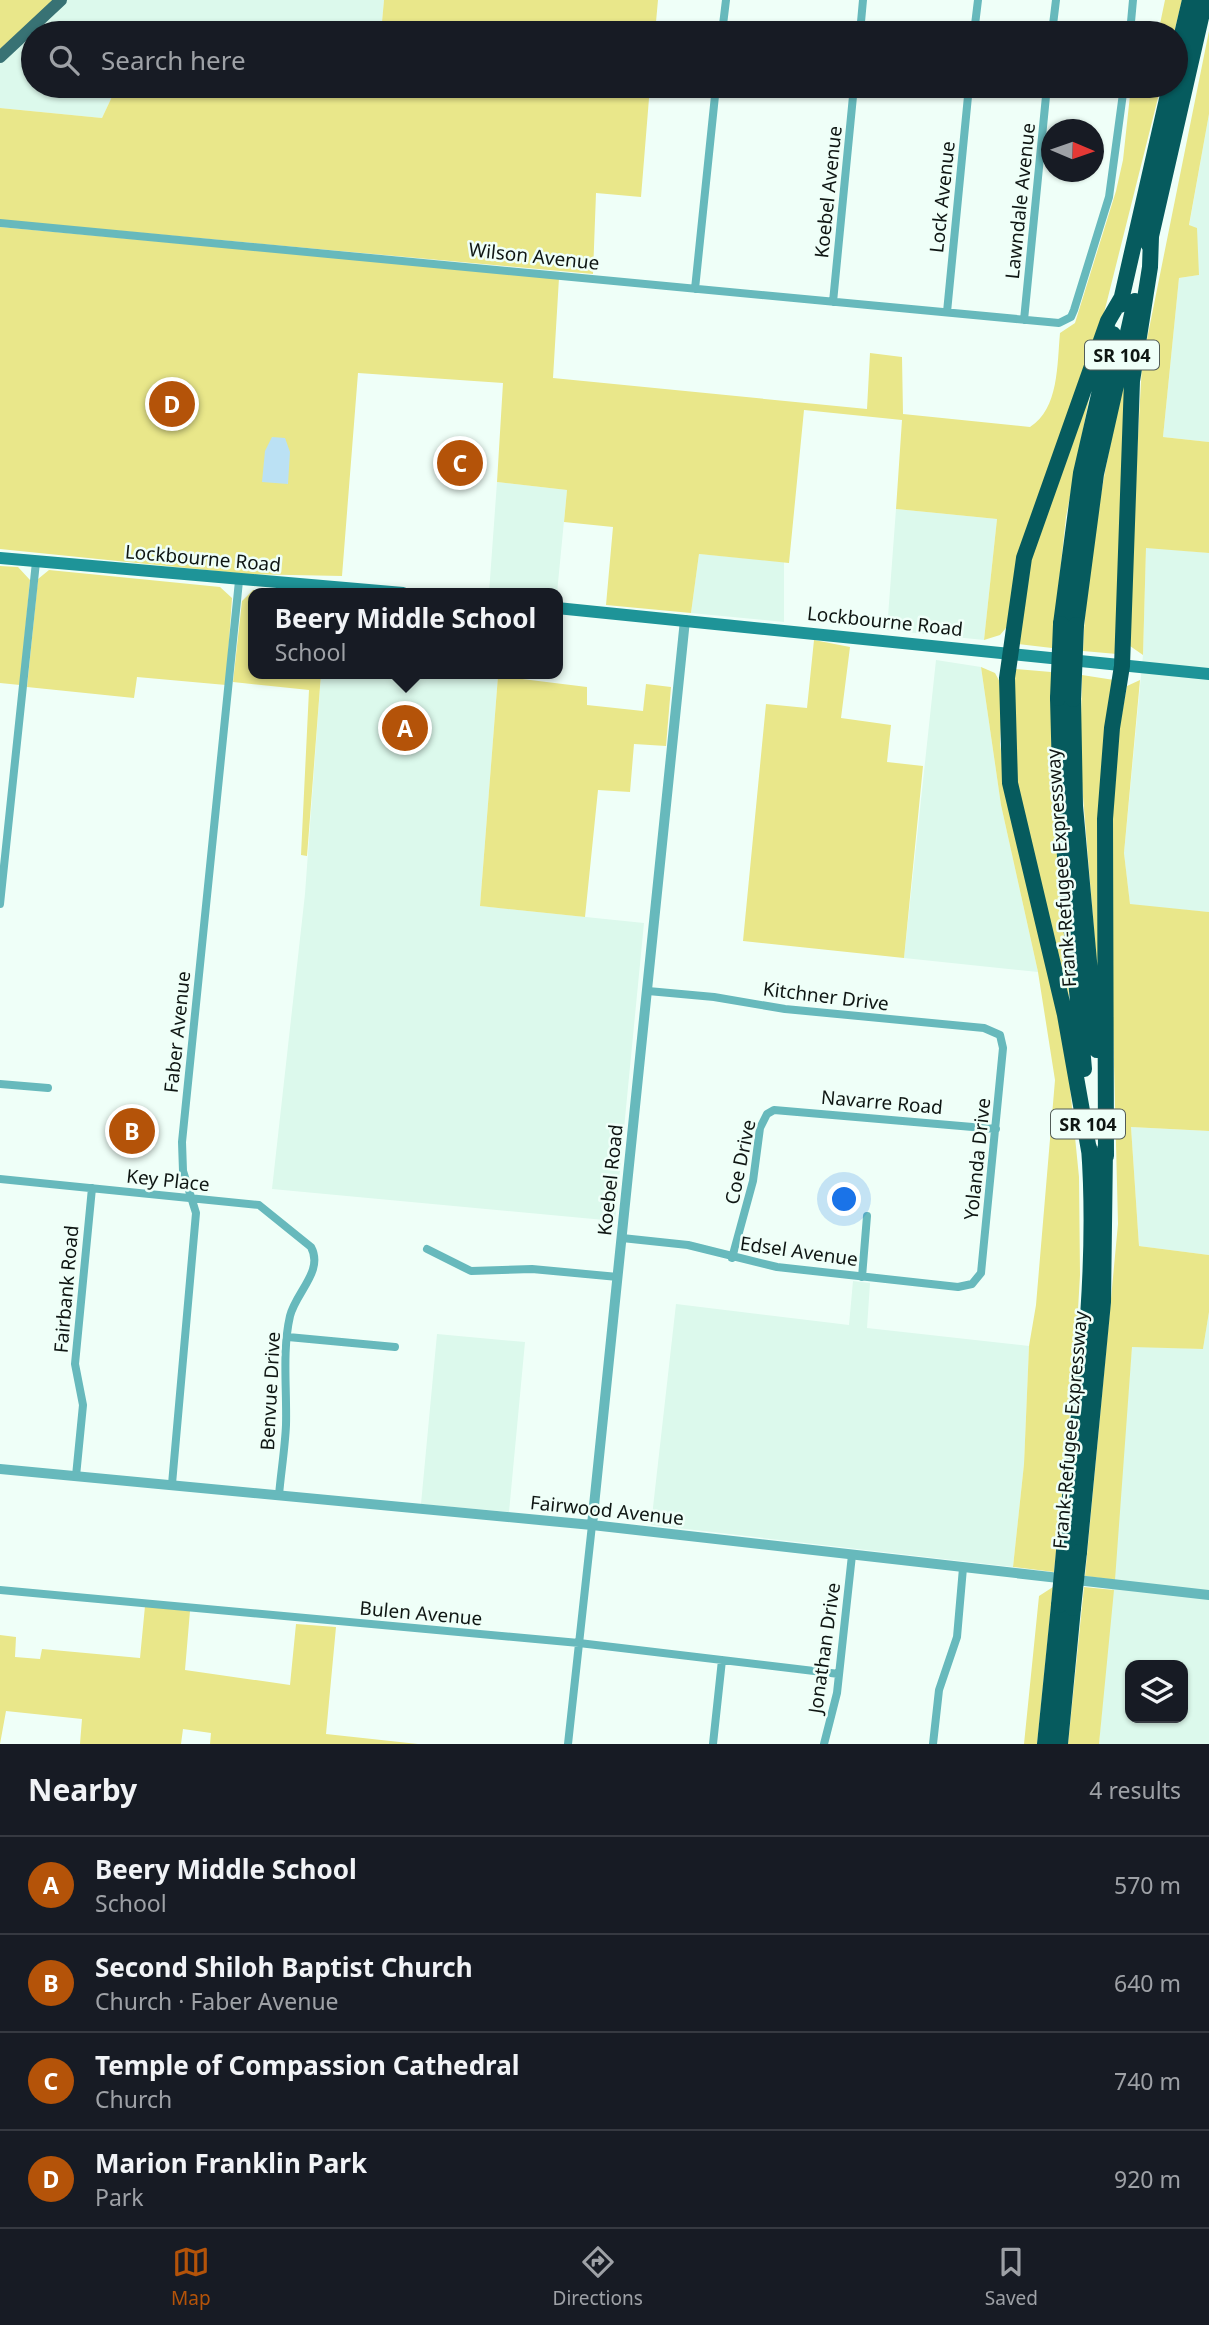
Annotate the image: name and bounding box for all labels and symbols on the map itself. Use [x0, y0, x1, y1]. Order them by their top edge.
north arrow [1041, 119, 1104, 182]
street label: Lawndale Avenue [999, 122, 1041, 280]
street label: Koebel Avenue [808, 125, 848, 259]
street label: Lock Avenue [923, 140, 961, 254]
street label: Wilson Avenue [467, 236, 601, 276]
road number: SR 104 [1085, 340, 1159, 370]
pin: D [149, 378, 195, 430]
pin: C [437, 437, 483, 489]
street label: Lockbourne Road [124, 538, 282, 578]
street label: Lockbourne Road [806, 600, 964, 642]
pin: A [382, 702, 428, 754]
street label: Frank-Refugee Expressway [1040, 748, 1082, 988]
street label: Faber Avenue [158, 970, 196, 1094]
street label: Kitchner Drive [762, 975, 890, 1017]
street label: Navarre Road [820, 1084, 944, 1120]
street label: Yolanda Drive [958, 1097, 996, 1221]
pin: B [109, 1105, 155, 1157]
road number: SR 104 [1051, 1110, 1125, 1139]
street label: Coe Drive [718, 1117, 762, 1207]
street label: Koebel Road [591, 1123, 629, 1237]
street label: Key Place [125, 1163, 211, 1197]
your location [827, 1182, 861, 1216]
street label: Fairbank Road [47, 1224, 85, 1354]
street label: Edsel Avenue [738, 1230, 860, 1272]
street label: Frank-Refugee Expressway [1047, 1310, 1093, 1550]
street label: Benvue Drive [254, 1331, 286, 1451]
street label: Fairwood Avenue [529, 1489, 685, 1531]
street label: Jonathan Drive [802, 1581, 846, 1717]
street label: Bulen Avenue [359, 1595, 483, 1631]

